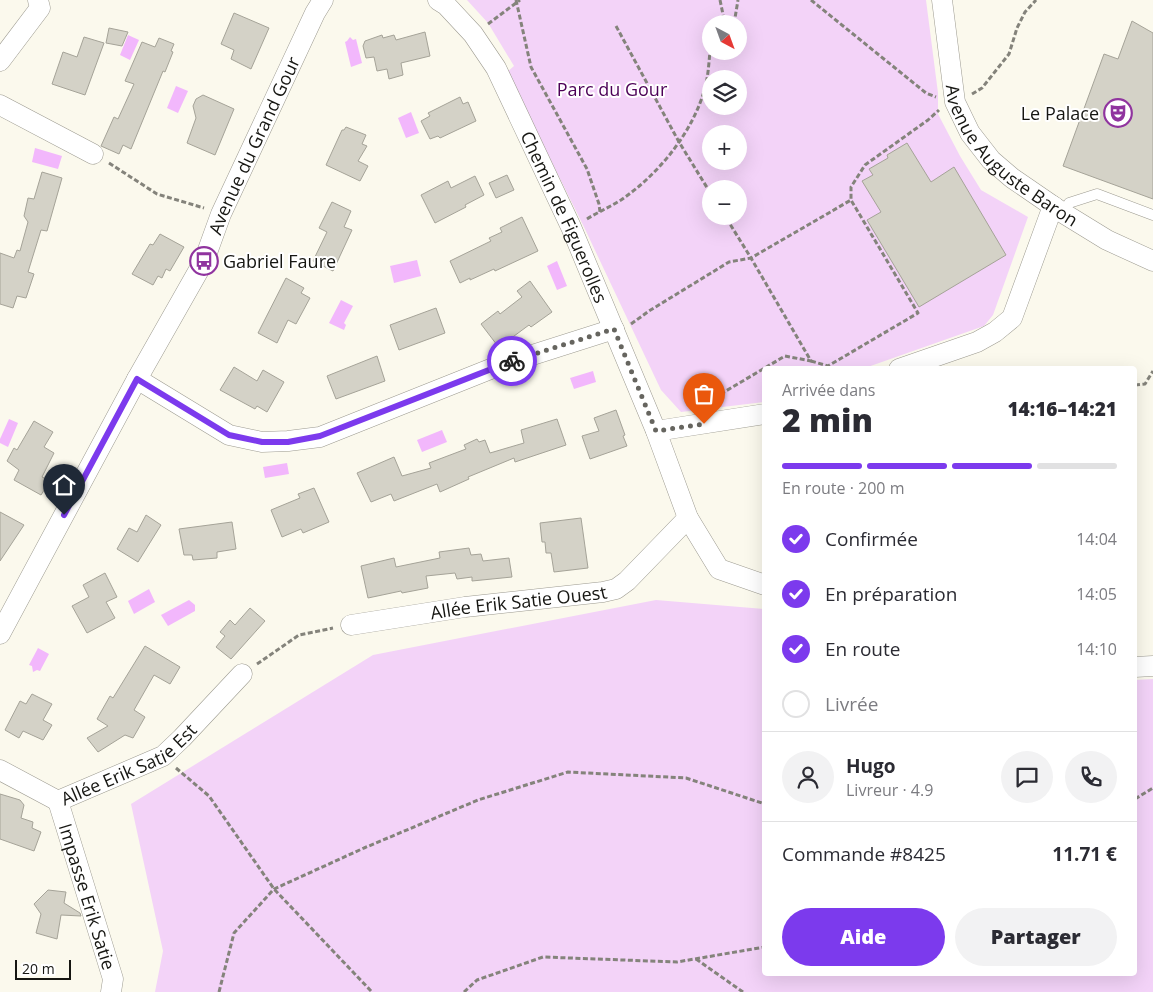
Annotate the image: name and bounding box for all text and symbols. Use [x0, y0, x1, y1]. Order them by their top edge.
north arrow [702, 15, 748, 60]
map controls [702, 15, 747, 225]
street label: Avenue du Grand Gour [203, 52, 305, 238]
button: layers [702, 70, 747, 115]
park label: Parc du Gour [557, 77, 668, 101]
street label: Avenue Auguste Baron [941, 83, 1083, 231]
theatre icon: Le Palace [1103, 98, 1133, 128]
place label: Le Palace [1021, 101, 1099, 125]
button: + [702, 125, 747, 170]
street label: Chemin de Figuerolles [515, 127, 613, 306]
button: − [702, 180, 747, 225]
bus stop icon: Gabriel Faure [189, 246, 219, 276]
place label: Gabriel Faure [223, 249, 336, 273]
courier [487, 336, 537, 386]
icon: bike [498, 347, 526, 375]
pin [683, 373, 725, 424]
text: Arrivée dans [782, 379, 875, 401]
icon: bag [690, 380, 718, 408]
text: 14:16–14:21 [1007, 396, 1117, 422]
text: 2 min [782, 398, 873, 441]
pin [43, 464, 85, 515]
icon: home [50, 471, 78, 499]
text: En route · 200 m [782, 477, 904, 499]
icon: check [782, 525, 810, 553]
text: Confirmée [825, 526, 918, 552]
text: 14:04 [1076, 528, 1117, 550]
street label: Allée Erik Satie Ouest [428, 580, 609, 624]
icon: check [782, 580, 810, 608]
text: En préparation [825, 581, 957, 607]
text: 14:05 [1076, 583, 1117, 605]
icon: check [782, 635, 810, 663]
text: En route [825, 636, 900, 662]
text: 14:10 [1076, 638, 1117, 660]
text: Livrée [825, 691, 878, 717]
street label: Allée Erik Satie Est [57, 718, 202, 810]
button: person [782, 751, 834, 803]
button: chat [1001, 751, 1053, 803]
button: phone [1065, 751, 1117, 803]
text: Hugo [846, 753, 896, 779]
text: Livreur · 4.9 [846, 779, 933, 801]
street label: Impasse Erik Satie [54, 821, 121, 973]
text: Commande #8425 [782, 841, 946, 867]
text: 11.71 € [1052, 841, 1117, 867]
button: Aide [782, 908, 945, 966]
button: Partager [955, 908, 1117, 966]
scale bar [15, 957, 71, 980]
text: 20 m [22, 959, 55, 978]

